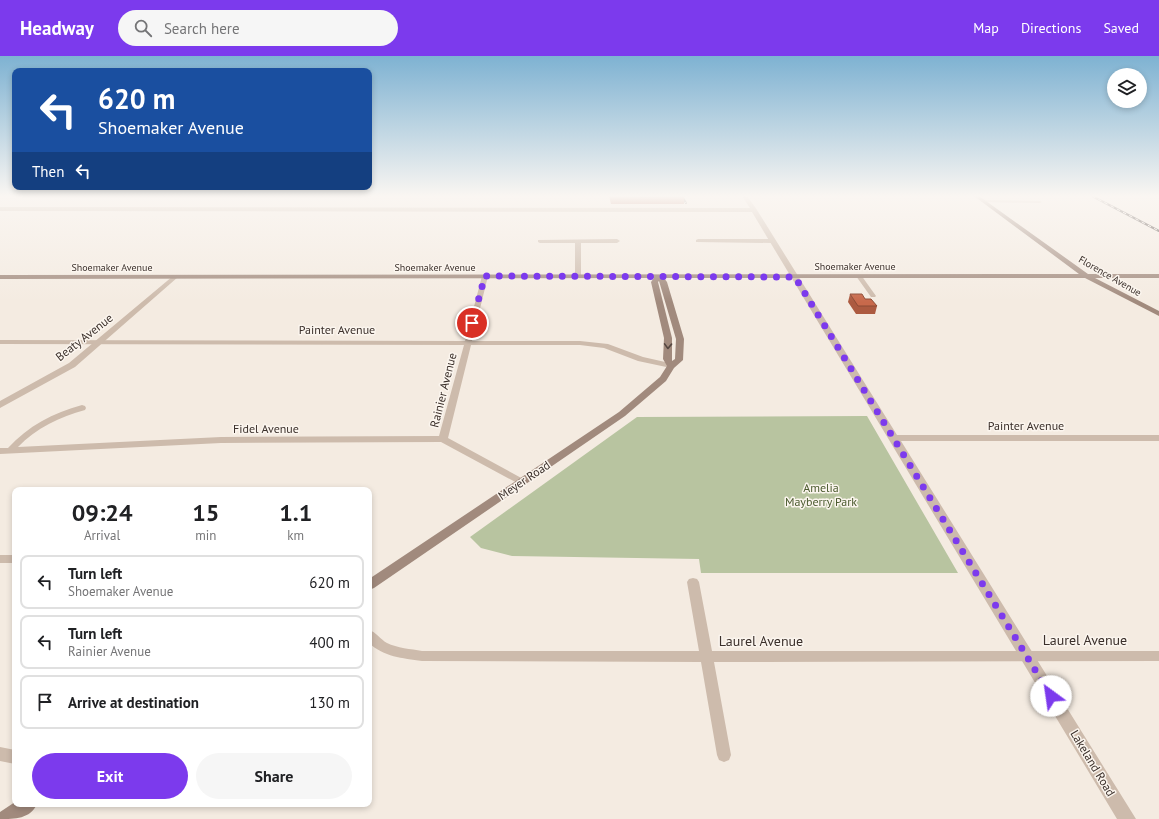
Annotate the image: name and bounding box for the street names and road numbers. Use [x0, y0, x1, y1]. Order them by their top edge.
street label: Florence Avenue [1076, 253, 1144, 299]
street label: Shoemaker Avenue [814, 260, 896, 273]
street label: Shoemaker Avenue [71, 261, 153, 274]
street label: Shoemaker Avenue [394, 261, 476, 274]
street label: Beaty Avenue [52, 310, 116, 364]
street label: Painter Avenue [299, 322, 375, 337]
street label: Rainier Avenue [426, 351, 460, 429]
street label: Painter Avenue [988, 418, 1064, 433]
street label: Fidel Avenue [233, 421, 299, 436]
street label: Meyer Road [495, 457, 553, 503]
street label: Laurel Avenue [1043, 631, 1127, 649]
street label: Laurel Avenue [719, 632, 803, 650]
street label: Lakeland Road [1067, 727, 1119, 799]

